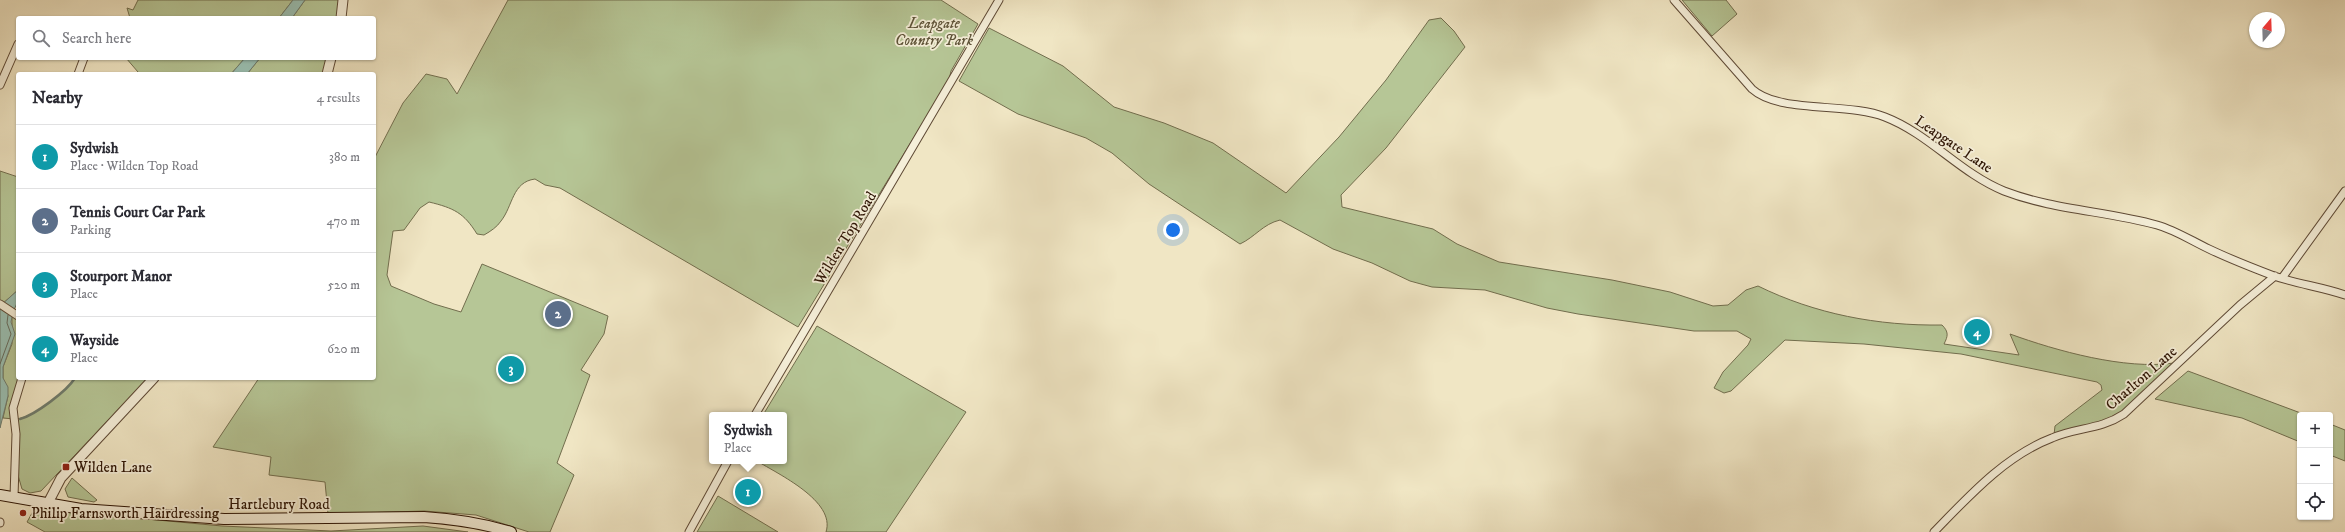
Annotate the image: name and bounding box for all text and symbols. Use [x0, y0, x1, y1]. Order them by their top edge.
north arrow [2249, 12, 2285, 48]
park label: Leapgate Country Park [895, 14, 974, 50]
search box [16, 16, 376, 60]
icon: search [30, 27, 52, 49]
text: Search here [62, 29, 131, 48]
text: Nearby [32, 87, 82, 109]
text: 4 results [317, 90, 360, 106]
street label: Leapgate Lane [1911, 111, 1996, 177]
text: Sydwish [70, 139, 119, 158]
text: 1 [43, 149, 47, 165]
text: 380 m [329, 149, 360, 165]
text: Place · Wilden Top Road [70, 158, 198, 174]
street label: Wilden Top Road [810, 188, 881, 289]
text: Tennis Court Car Park [70, 203, 205, 222]
text: 2 [42, 213, 48, 229]
text: 470 m [327, 213, 360, 229]
your location [1163, 220, 1183, 240]
text: Parking [70, 222, 111, 238]
text: Stourport Manor [70, 267, 172, 286]
text: 3 [43, 277, 47, 293]
text: 520 m [328, 277, 360, 293]
text: Place [70, 286, 98, 302]
pin: 2 [545, 299, 571, 329]
pin: 4 [1964, 317, 1990, 347]
text: Wayside [70, 331, 119, 350]
text: 4 [41, 341, 49, 357]
text: 620 m [327, 341, 360, 357]
street label: Charlton Lane [2102, 342, 2181, 415]
text: Place [70, 350, 98, 366]
pin: 3 [498, 354, 524, 384]
popup [709, 412, 787, 464]
map controls [2297, 412, 2333, 520]
button: + [2297, 412, 2333, 448]
text: Sydwish [724, 421, 772, 440]
text: Place [724, 440, 752, 456]
button: − [2297, 448, 2333, 484]
place label: Wilden Lane [73, 458, 152, 477]
marker: Wilden Lane [61, 462, 71, 472]
pin: 1 [735, 477, 761, 507]
button: locate [2297, 484, 2333, 520]
street label: Hartlebury Road [228, 495, 330, 514]
place label: Philip Farnsworth Hairdressing [31, 504, 220, 523]
marker: Philip Farnsworth Hairdressing [18, 508, 28, 518]

